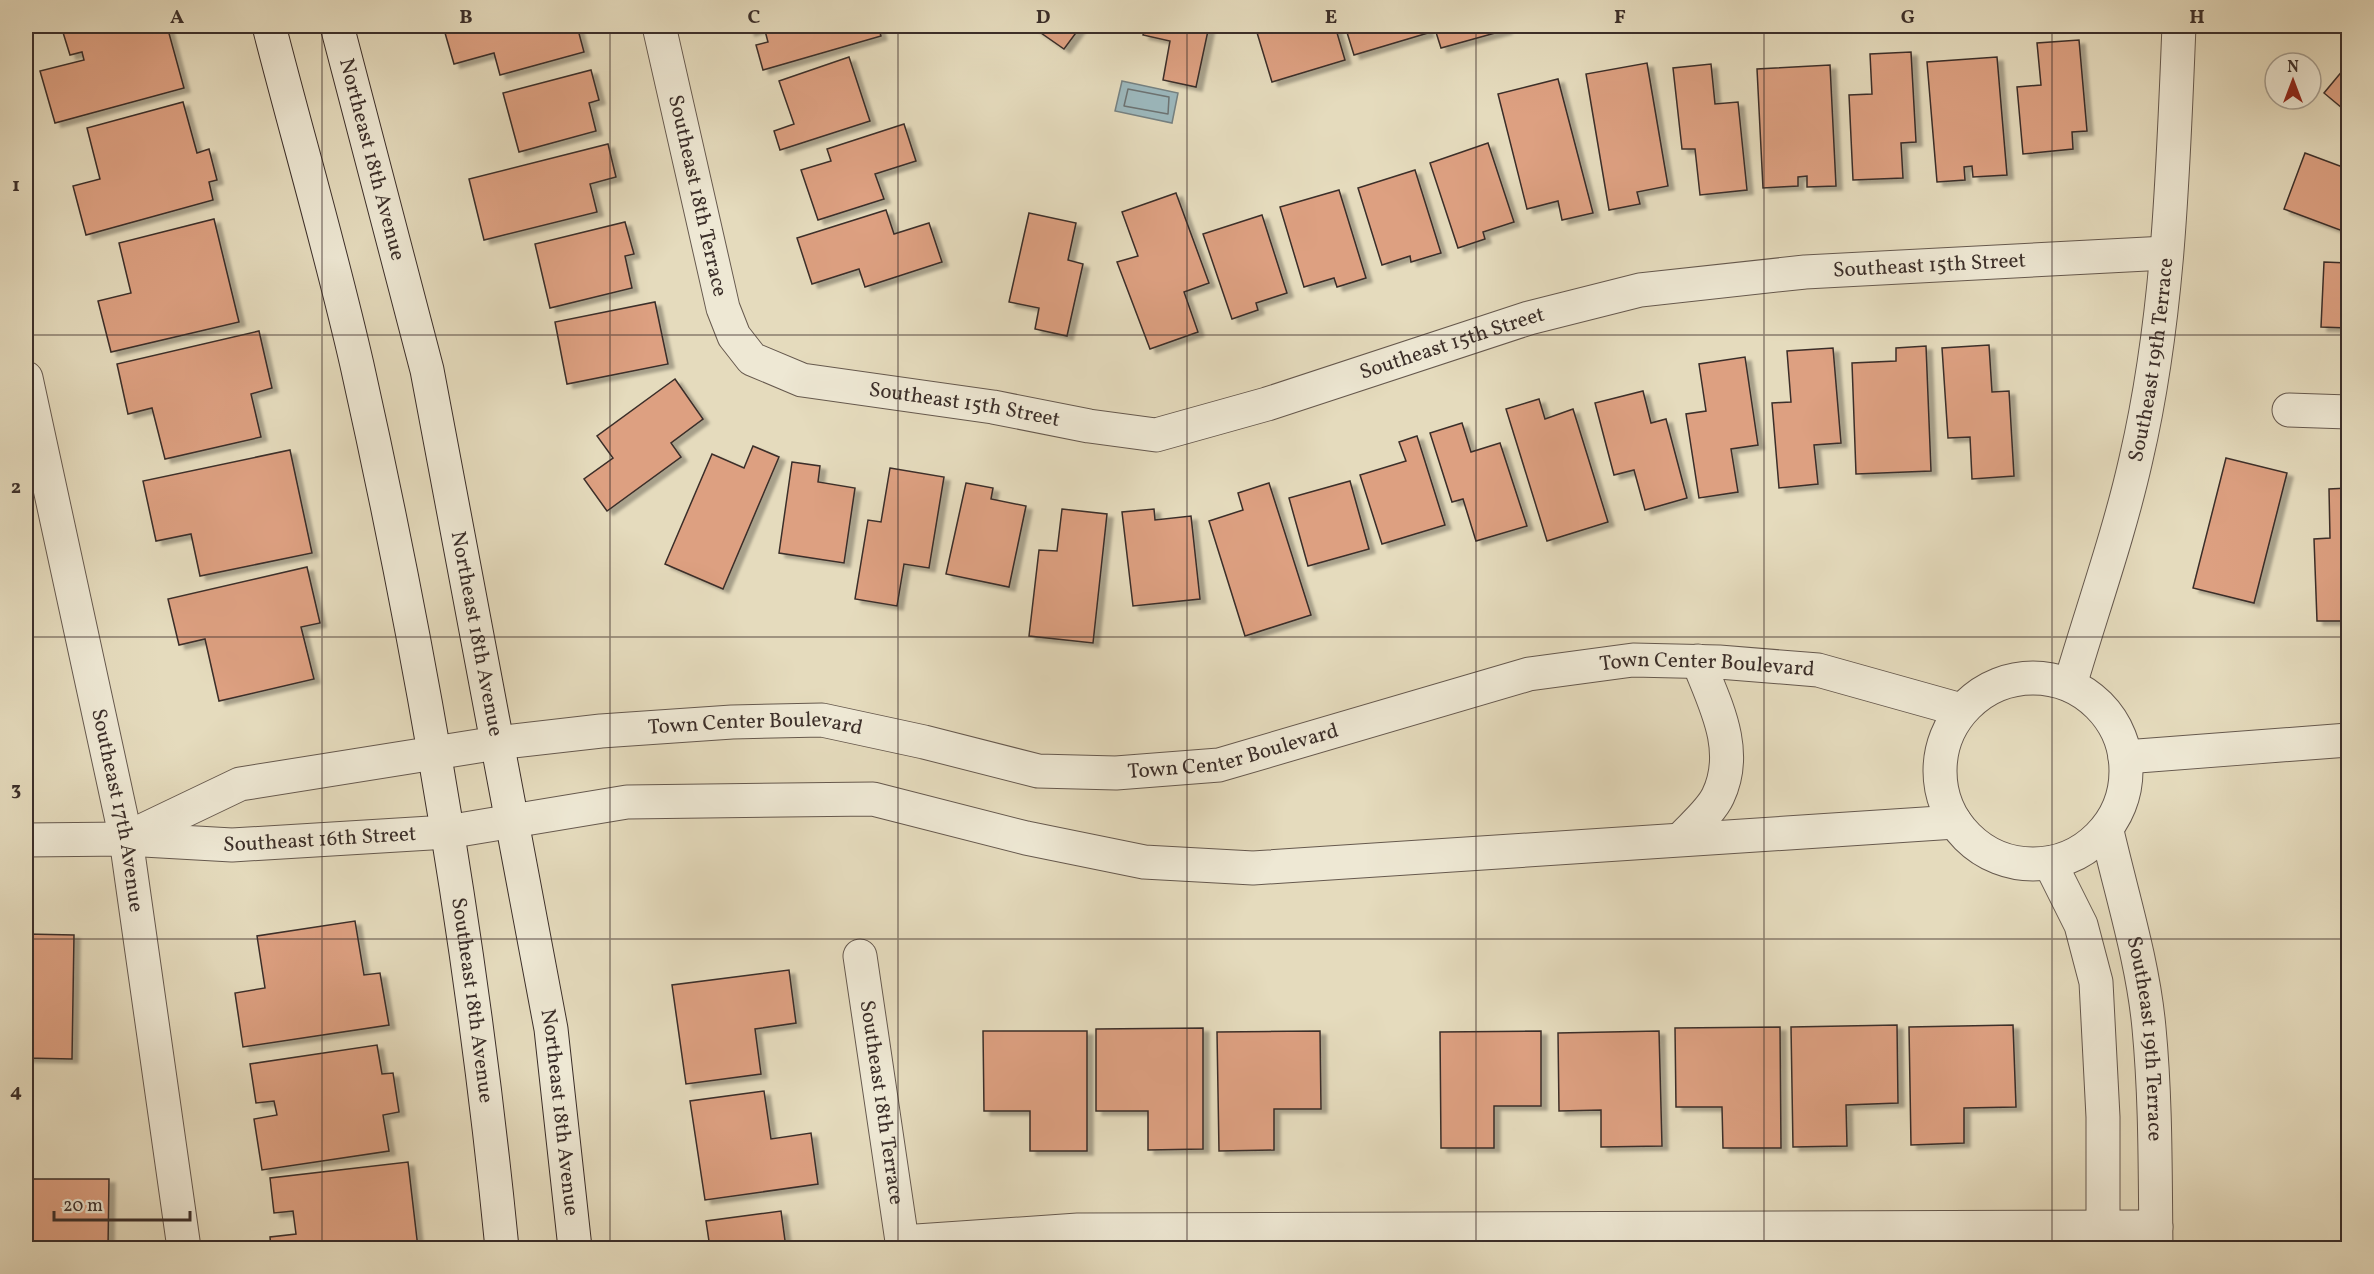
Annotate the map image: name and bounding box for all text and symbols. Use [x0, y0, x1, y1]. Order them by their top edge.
text: A [170, 4, 184, 32]
text: B [459, 4, 473, 32]
text: C [748, 4, 761, 32]
text: D [1036, 4, 1050, 32]
text: E [1325, 4, 1337, 32]
text: F [1614, 4, 1626, 32]
text: G [1901, 4, 1915, 32]
text: H [2189, 4, 2205, 32]
north arrow [2263, 51, 2323, 111]
street label: Northeast 18th Avenue [332, 55, 412, 264]
text: N [2287, 57, 2299, 79]
street label: Southeast 18th Terrace [661, 92, 734, 299]
text: 1 [12, 172, 20, 200]
street label: Southeast 15th Street [1832, 246, 2026, 285]
street label: Southeast 19th Terrace [2121, 256, 2181, 465]
street label: Southeast 15th Street [1356, 300, 1548, 387]
street label: Southeast 15th Street [867, 375, 1062, 434]
text: 2 [11, 474, 21, 502]
street label: Northeast 18th Avenue [443, 529, 510, 739]
street label: Town Center Boulevard [1598, 645, 1816, 684]
street label: Southeast 17th Avenue [84, 706, 151, 914]
street label: Town Center Boulevard [647, 706, 865, 743]
street label: Town Center Boulevard [1127, 716, 1342, 787]
text: 3 [11, 776, 21, 804]
street label: Southeast 16th Street [222, 819, 417, 860]
street label: Southeast 18th Avenue [443, 895, 500, 1105]
street label: Southeast 19th Terrace [2119, 933, 2169, 1142]
street label: Southeast 18th Terrace [852, 998, 911, 1207]
street label: Northeast 18th Avenue [533, 1006, 586, 1217]
text: 4 [10, 1078, 22, 1106]
scale bar [54, 1184, 190, 1222]
text: 20 m [63, 1194, 103, 1219]

